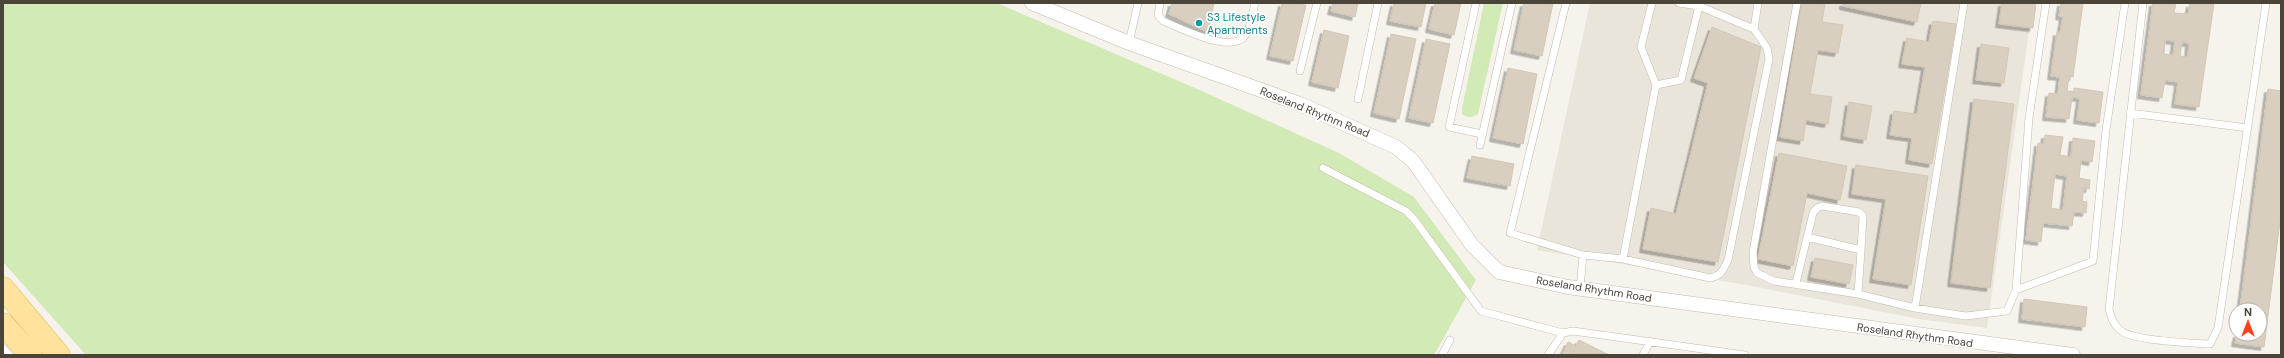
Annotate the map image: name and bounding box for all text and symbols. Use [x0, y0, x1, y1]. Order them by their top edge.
place label: S3 Lifestyle Apartments [1207, 10, 1268, 37]
marker: S3 Lifestyle Apartments [1194, 18, 1204, 28]
street label: Roseland Rhythm Road [1258, 84, 1372, 140]
street label: Roseland Rhythm Road [1535, 273, 1653, 305]
north arrow [2228, 302, 2268, 342]
text: N [2244, 305, 2252, 319]
street label: Roseland Rhythm Road [1856, 320, 1974, 350]

